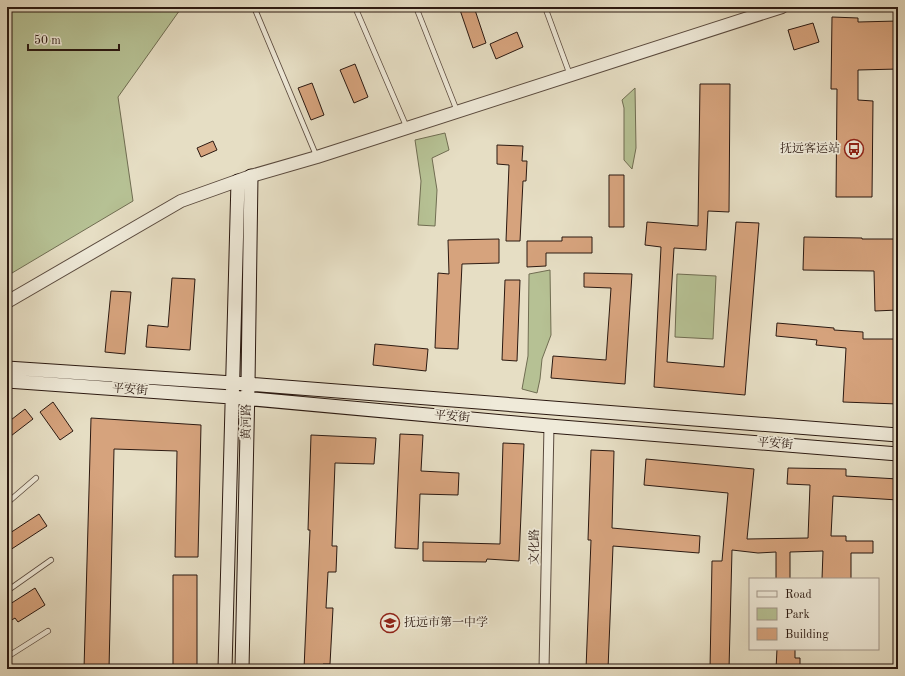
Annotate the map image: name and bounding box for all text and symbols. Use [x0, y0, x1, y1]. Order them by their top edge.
scale bar [28, 26, 119, 52]
text: 50 m [34, 34, 61, 47]
bus stop icon: 抚远客运站 [843, 138, 865, 160]
place label: 抚远客运站 [780, 141, 840, 155]
street label: 平安街 [112, 380, 150, 398]
street label: 黄河路 [239, 404, 253, 440]
street label: 平安街 [434, 407, 472, 425]
street label: 平安街 [757, 434, 795, 452]
street label: 文化路 [527, 529, 541, 565]
legend [749, 578, 879, 650]
text: Road [785, 589, 812, 601]
text: Park [785, 609, 810, 621]
school or university icon: 抚远市第一中学 [379, 612, 401, 634]
place label: 抚远市第一中学 [404, 615, 488, 629]
text: Building [785, 629, 829, 641]

